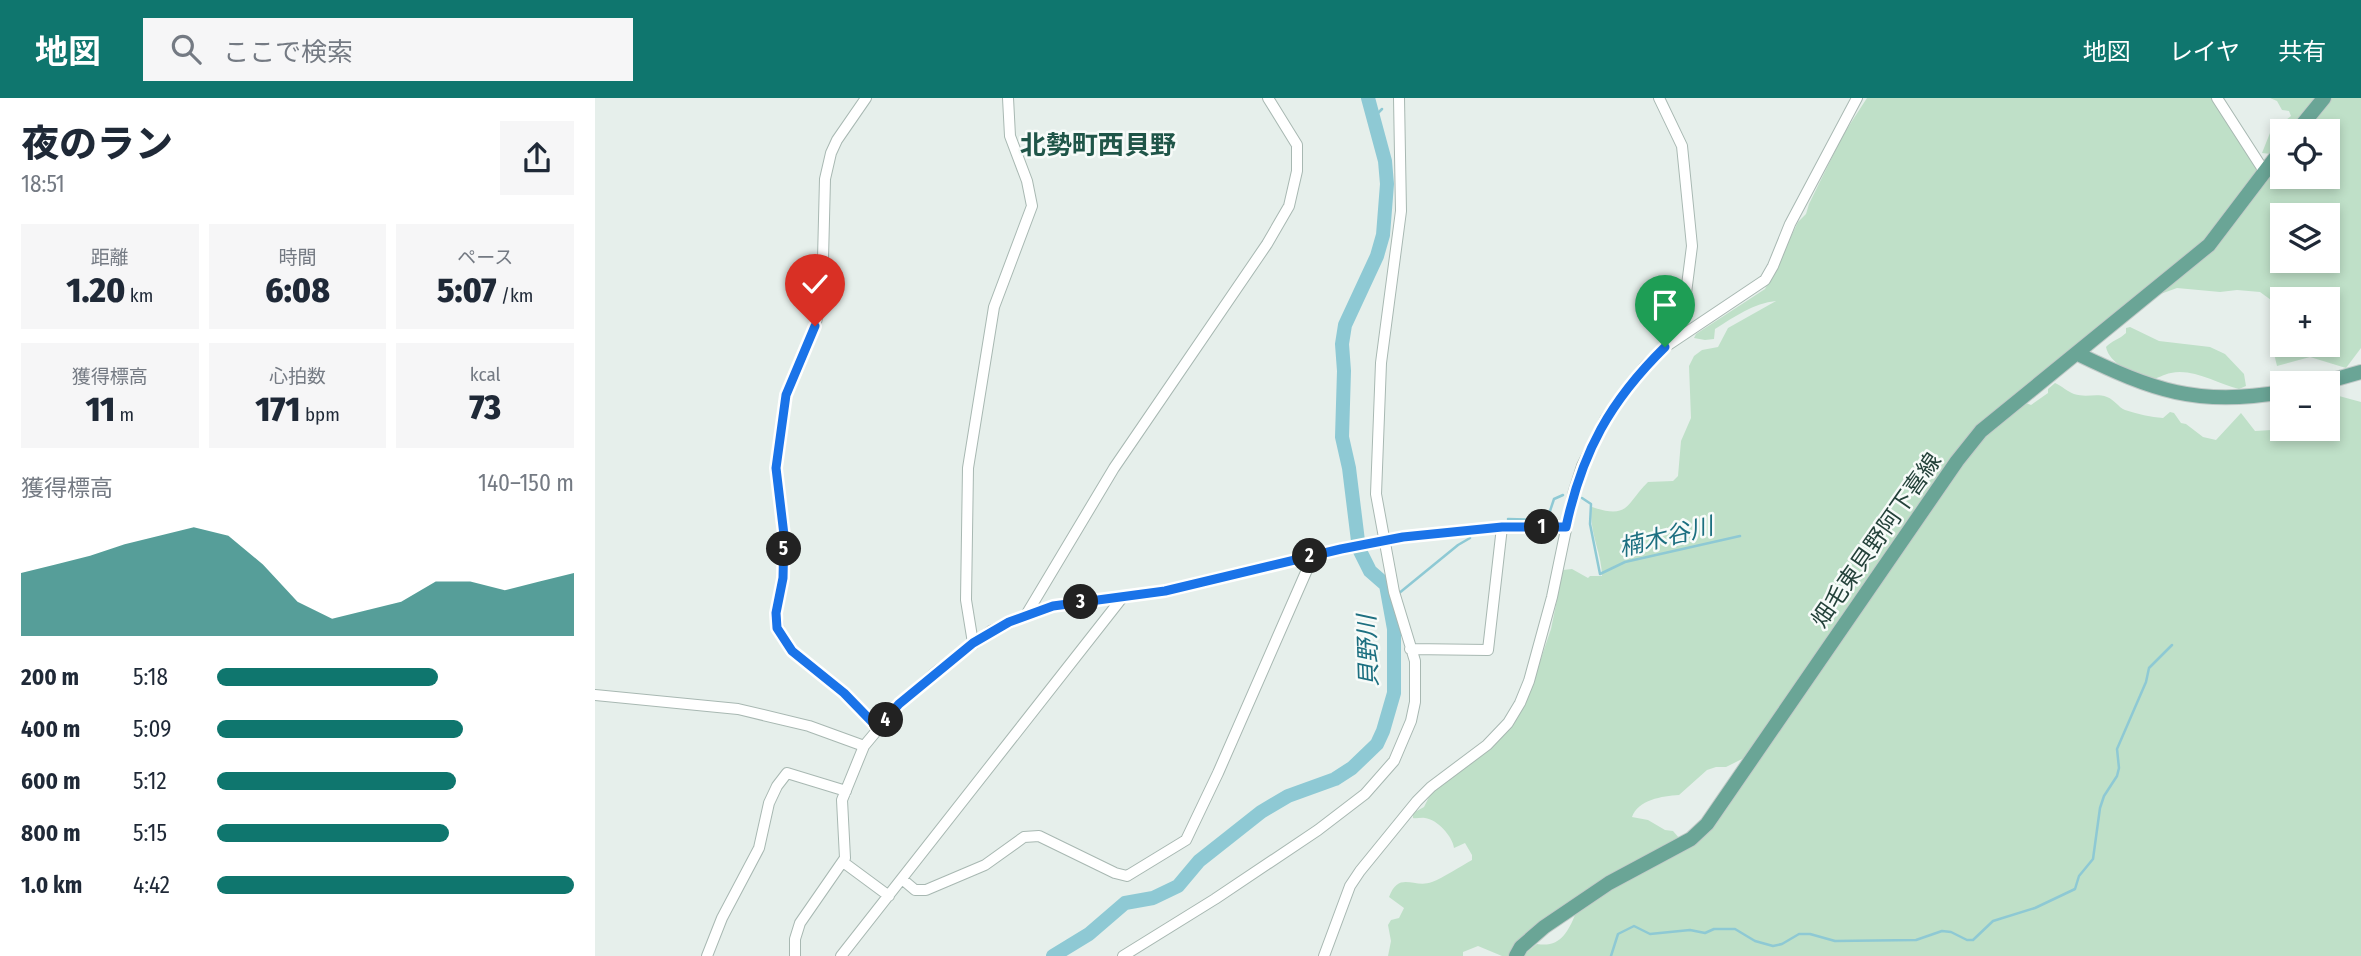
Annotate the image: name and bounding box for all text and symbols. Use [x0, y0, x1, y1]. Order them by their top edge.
search box [143, 18, 633, 81]
icon: search [167, 30, 205, 68]
text: 地図 [35, 32, 101, 72]
text: ここで検索 [223, 37, 353, 68]
text: 地図 [2083, 38, 2131, 66]
text: レイヤ [2169, 38, 2240, 66]
text: 共有 [2278, 38, 2326, 66]
map controls [2270, 119, 2340, 441]
button: locate [2270, 119, 2340, 189]
text: 夜のラン [21, 121, 173, 167]
button: share [500, 121, 574, 195]
district label: 北勢町西貝野 [1020, 130, 1176, 161]
text: 18:51 [21, 170, 65, 198]
button: layers [2270, 203, 2340, 273]
text: 距離 [91, 246, 129, 269]
text: 時間 [278, 246, 317, 269]
text: ペース [457, 246, 513, 269]
pin [785, 254, 845, 326]
icon: check [796, 265, 834, 303]
text: 1.20 [66, 269, 125, 311]
text: 6:08 [265, 269, 330, 311]
text: 5:07 [437, 269, 497, 311]
pin [1635, 275, 1695, 347]
text: km [125, 284, 153, 307]
text: /km [497, 284, 533, 307]
icon: arrive [1646, 286, 1684, 324]
button: + [2270, 287, 2340, 357]
text: kcal [470, 363, 501, 386]
text: 獲得標高 [72, 365, 148, 388]
text: 心拍数 [269, 365, 326, 388]
button: − [2270, 371, 2340, 441]
text: 73 [469, 386, 501, 428]
text: 11 [85, 388, 115, 430]
text: 171 [255, 388, 301, 430]
text: m [115, 403, 134, 426]
text: bpm [301, 403, 340, 426]
street label: 畑毛東貝野阿下喜線 [1805, 447, 1947, 633]
text: 140–150 m [478, 469, 574, 497]
text: 獲得標高 [21, 474, 113, 502]
pin: 1 [1525, 510, 1559, 544]
water label: 楠木谷川 [1616, 511, 1719, 562]
text: 1 [1537, 515, 1546, 538]
pin: 5 [767, 532, 801, 566]
text: 5 [779, 537, 788, 560]
pin: 2 [1293, 538, 1327, 574]
text: 2 [1305, 544, 1314, 567]
pin: 3 [1063, 584, 1099, 620]
text: 3 [1076, 590, 1085, 613]
water label: 貝野川 [1353, 612, 1383, 687]
text: 200 m [21, 663, 79, 691]
text: 5:18 [133, 663, 168, 691]
pin: 4 [869, 702, 903, 738]
text: 4 [881, 708, 890, 731]
text: 400 m [21, 715, 80, 743]
text: 5:09 [133, 715, 171, 743]
text: 600 m [21, 767, 80, 795]
text: 5:12 [133, 767, 167, 795]
text: 800 m [21, 819, 81, 847]
text: 5:15 [133, 819, 167, 847]
text: 1.0 km [21, 871, 82, 899]
text: 4:42 [133, 871, 170, 899]

